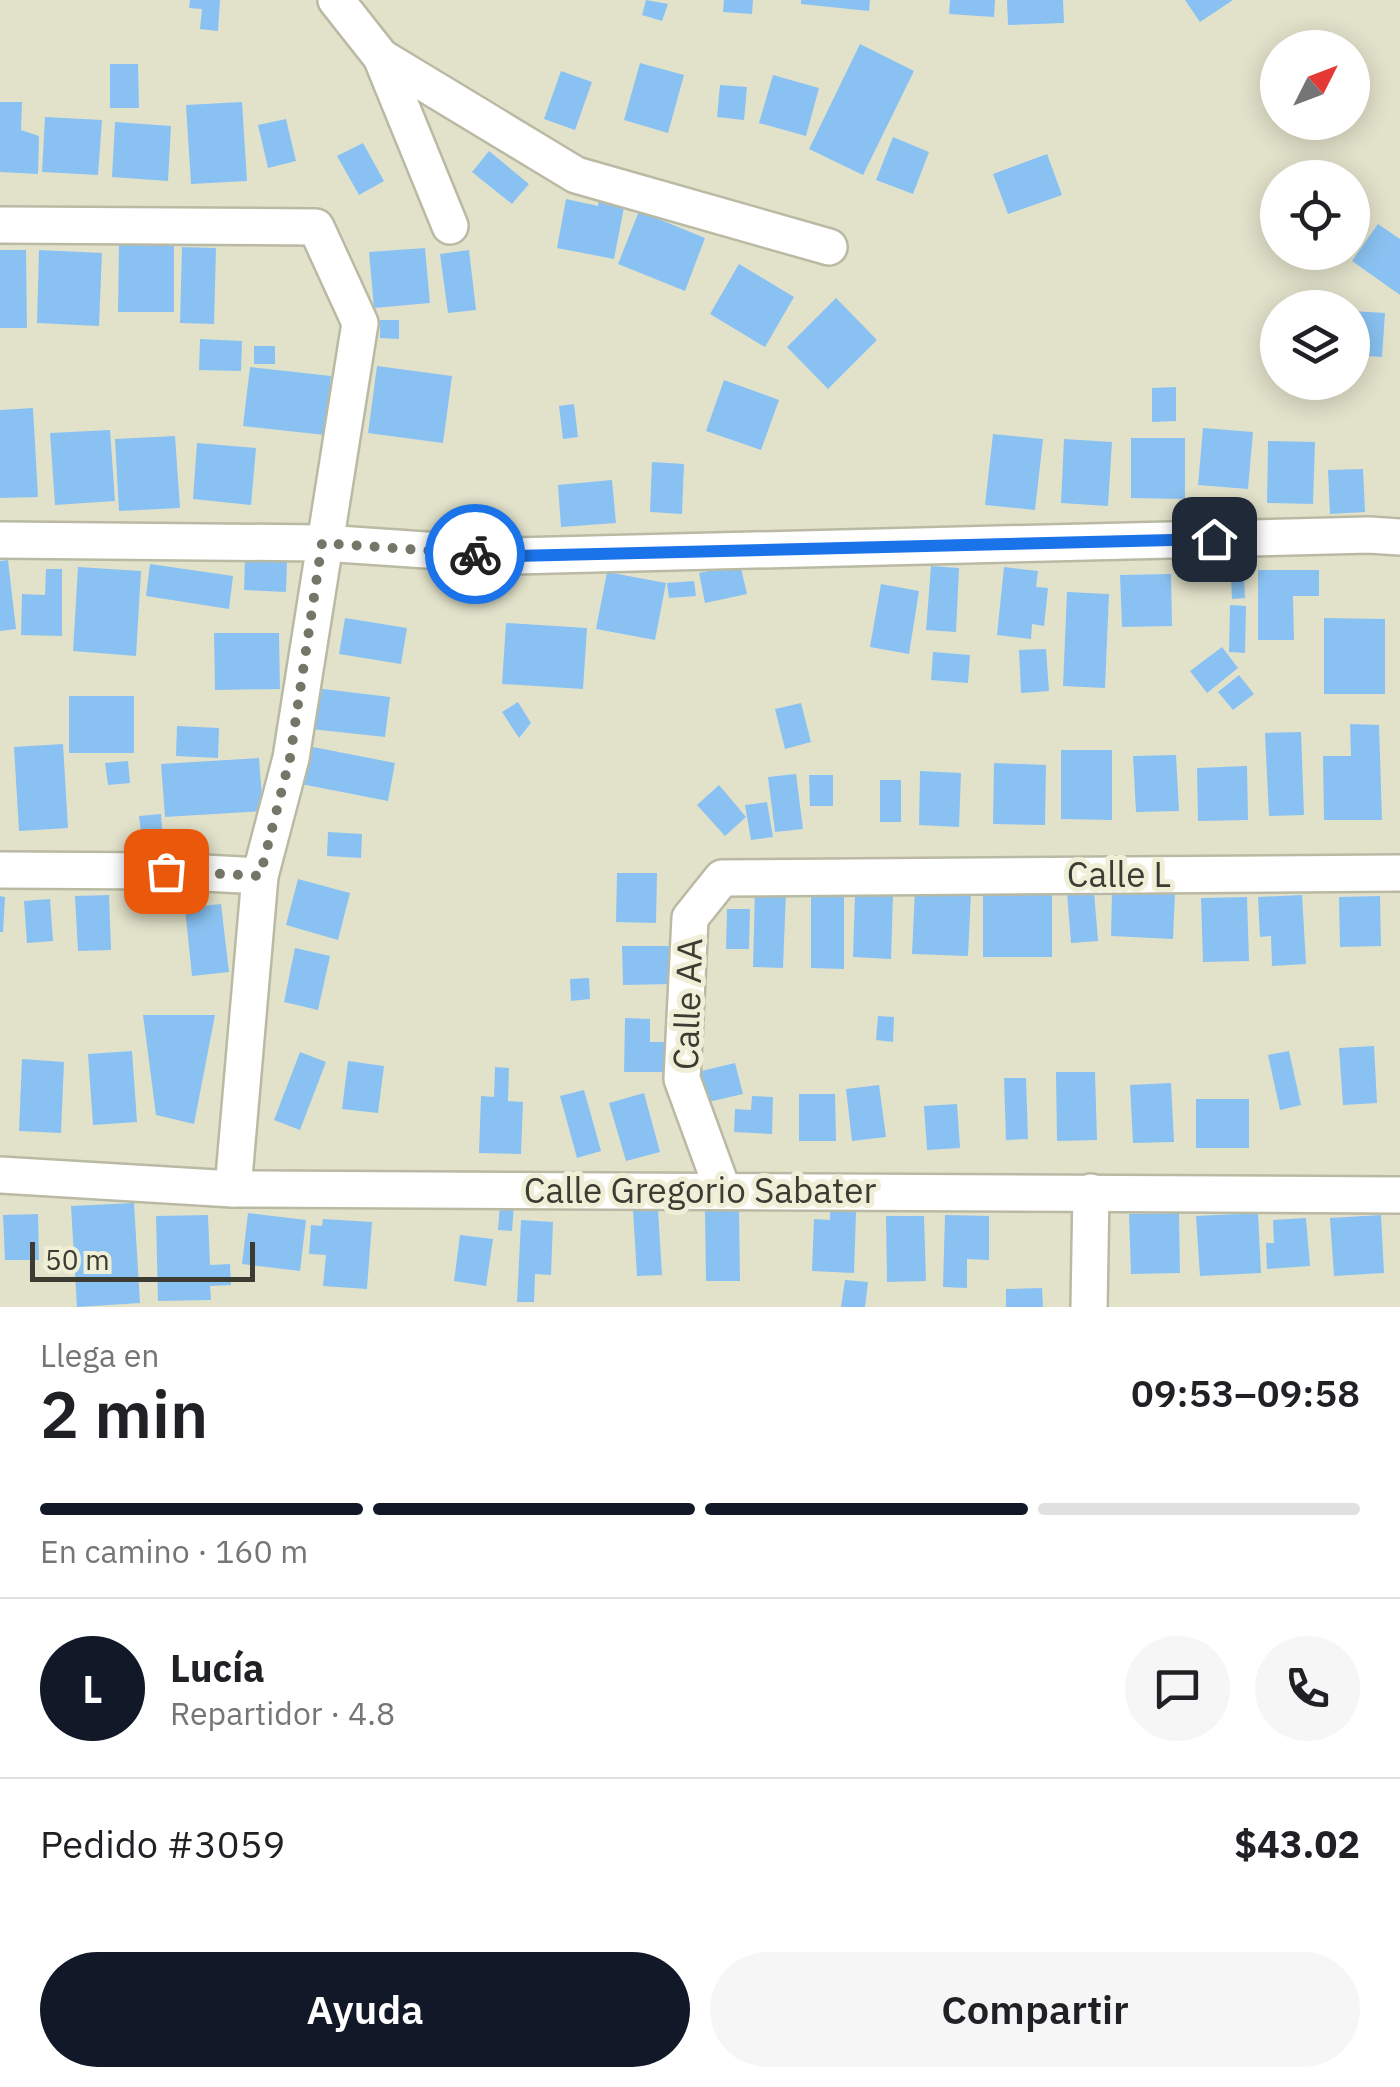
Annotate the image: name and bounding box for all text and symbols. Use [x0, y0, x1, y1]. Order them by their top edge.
north arrow [1260, 30, 1370, 140]
map controls [1260, 30, 1370, 400]
button: locate [1260, 160, 1370, 270]
button: layers [1260, 290, 1370, 400]
pin [1172, 497, 1257, 582]
courier [425, 504, 525, 604]
icon: home [1187, 512, 1242, 567]
icon: bike [448, 527, 503, 582]
pin [124, 829, 209, 914]
icon: bag [139, 844, 194, 899]
street label: Calle L [1067, 851, 1171, 897]
street label: Calle AA [662, 937, 712, 1071]
street label: Calle Gregorio Sabater [524, 1167, 876, 1213]
scale bar [30, 1237, 255, 1282]
text: 50 m [45, 1241, 110, 1278]
text: Llega en [40, 1334, 160, 1376]
text: 09:53–09:58 [1131, 1368, 1360, 1417]
text: 2 min [40, 1371, 208, 1456]
text: En camino · 160 m [40, 1530, 308, 1572]
button: chat [1125, 1636, 1230, 1741]
button: phone [1255, 1636, 1360, 1741]
text: Lucía [170, 1643, 265, 1692]
text: L [82, 1664, 103, 1713]
text: Repartidor · 4.8 [170, 1692, 395, 1734]
text: Pedido #3059 [40, 1819, 285, 1868]
text: $43.02 [1234, 1819, 1360, 1868]
button: Ayuda [40, 1952, 690, 2067]
button: Compartir [710, 1952, 1360, 2067]

